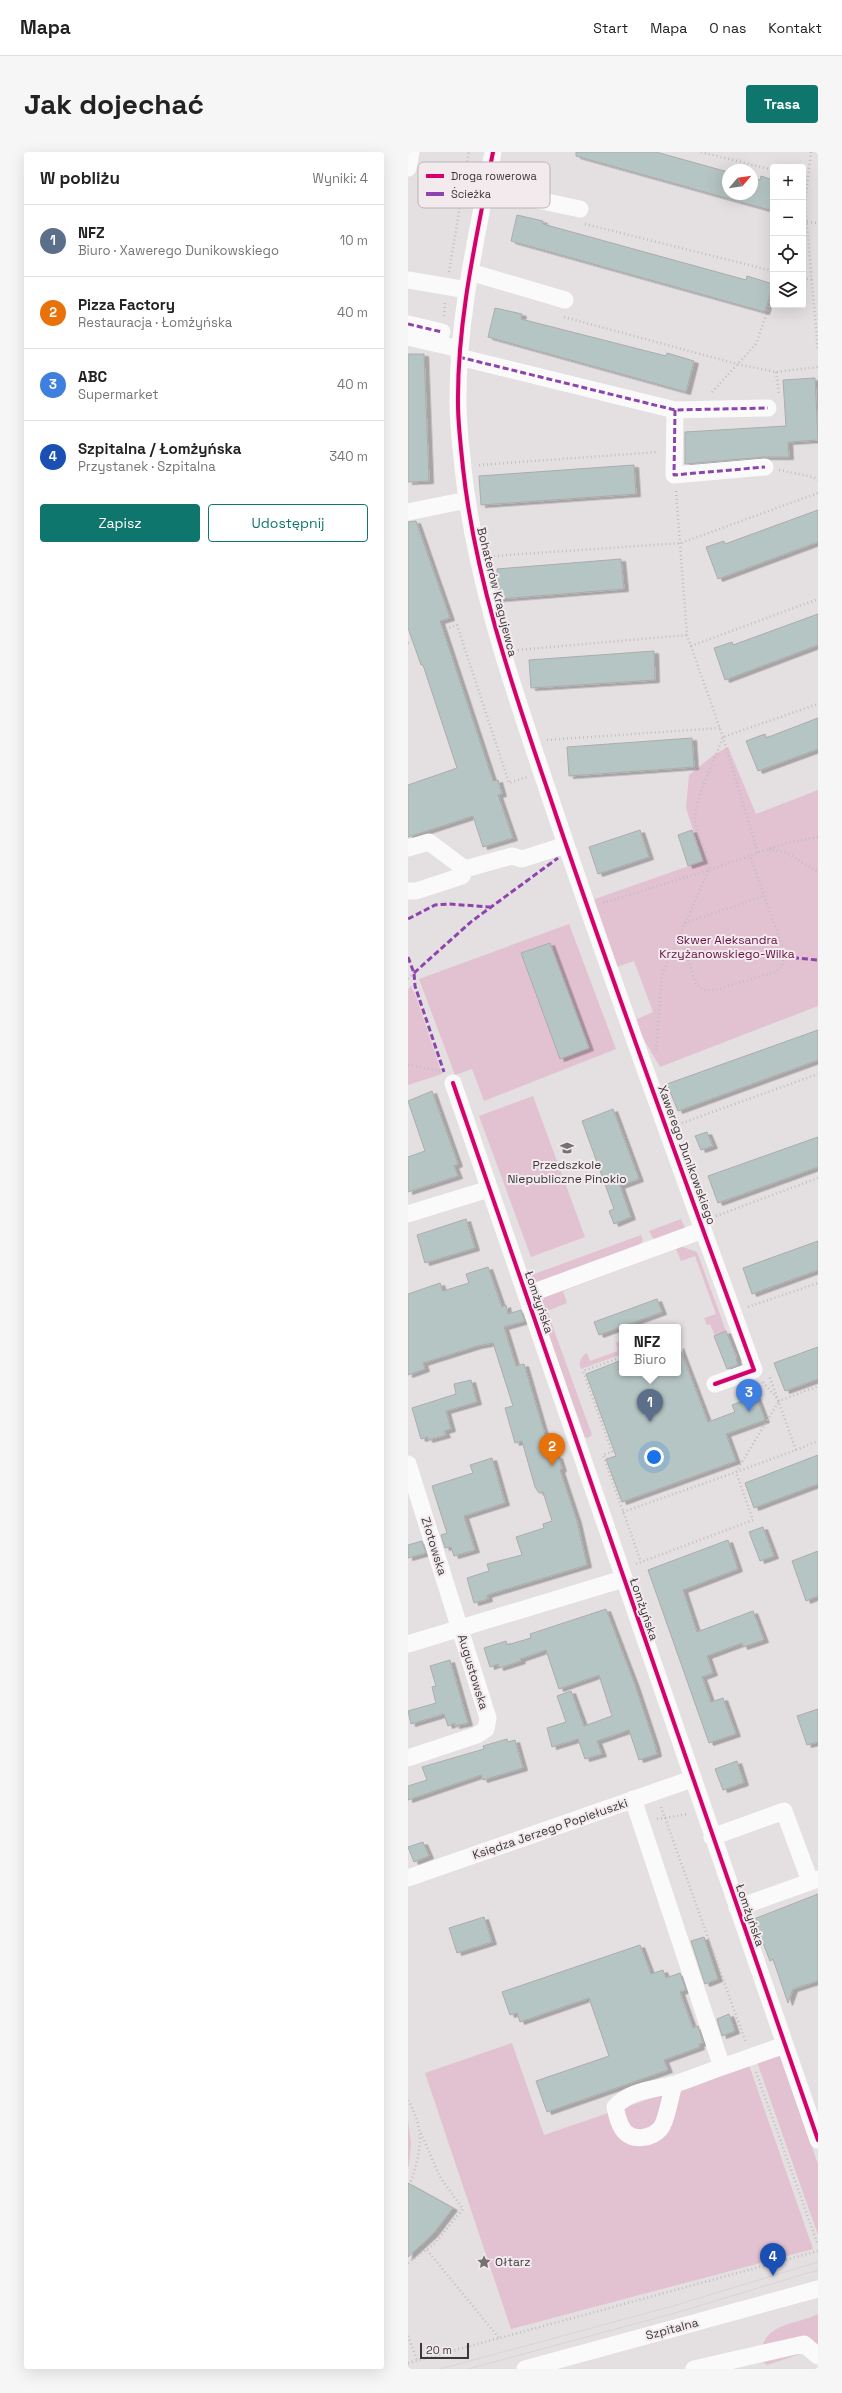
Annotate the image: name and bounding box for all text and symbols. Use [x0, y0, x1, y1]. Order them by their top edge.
text: Mapa [20, 15, 71, 40]
text: Start [593, 19, 628, 37]
text: Mapa [650, 19, 687, 37]
text: O nas [709, 19, 746, 37]
text: Kontakt [768, 19, 822, 37]
button: Trasa [746, 85, 818, 123]
text: Jak dojechać [24, 86, 204, 122]
legend [418, 162, 550, 208]
north arrow [722, 164, 758, 200]
map controls [770, 164, 806, 308]
button: + [770, 164, 806, 200]
text: W pobliżu [40, 167, 120, 189]
text: Droga rowerowa [451, 169, 537, 183]
text: Wyniki: 4 [313, 170, 368, 187]
text: Ścieżka [451, 186, 492, 201]
button: − [770, 200, 806, 236]
text: NFZ [78, 223, 105, 242]
text: 1 [50, 232, 56, 249]
text: 10 m [340, 232, 368, 249]
button: locate [770, 236, 806, 272]
text: Biuro · Xawerego Dunikowskiego [78, 242, 279, 259]
button: layers [770, 272, 806, 308]
text: Pizza Factory [78, 295, 175, 314]
text: 2 [49, 304, 57, 321]
text: 40 m [337, 304, 368, 321]
text: Restauracja · Łomżyńska [78, 314, 232, 331]
text: ABC [78, 367, 107, 386]
text: 3 [49, 376, 57, 393]
text: 40 m [337, 376, 368, 393]
text: Supermarket [78, 386, 159, 403]
text: Szpitalna / Łomżyńska [78, 439, 242, 458]
text: 4 [49, 448, 57, 465]
text: 340 m [329, 448, 368, 465]
text: Przystanek · Szpitalna [78, 458, 216, 475]
button: Zapisz [40, 504, 200, 542]
button: Udostępnij [208, 504, 368, 542]
street label: Bohaterów Kragujewca [473, 526, 521, 658]
park label: Skwer Aleksandra Krzyżanowskiego-Wilka [659, 932, 795, 962]
street label: Xawerego Dunikowskiego [654, 1083, 720, 1227]
school or university icon: Przedszkole Niepubliczne Pinokio [559, 1140, 575, 1156]
place label: Przedszkole Niepubliczne Pinokio [507, 1157, 627, 1187]
street label: Łomżyńska [521, 1268, 557, 1336]
popup [619, 1324, 681, 1376]
text: NFZ [634, 1332, 660, 1351]
text: Biuro [634, 1351, 666, 1368]
pin: 3 [736, 1379, 762, 1412]
pin: 1 [637, 1389, 663, 1422]
pin: 2 [539, 1433, 565, 1466]
your location [644, 1447, 664, 1467]
street label: Złotowska [418, 1515, 450, 1577]
street label: Łomżyńska [626, 1575, 662, 1643]
street label: Augustowska [454, 1632, 492, 1712]
street label: Księdza Jerzego Popiełuszki [470, 1795, 630, 1863]
street label: Łomżyńska [732, 1881, 768, 1949]
pin: 4 [760, 2243, 786, 2276]
place icon: Ołtarz [476, 2254, 492, 2270]
place label: Ołtarz [495, 2254, 531, 2270]
street label: Szpitalna [644, 2314, 700, 2344]
scale bar [420, 2341, 469, 2360]
text: 20 m [426, 2343, 452, 2357]

